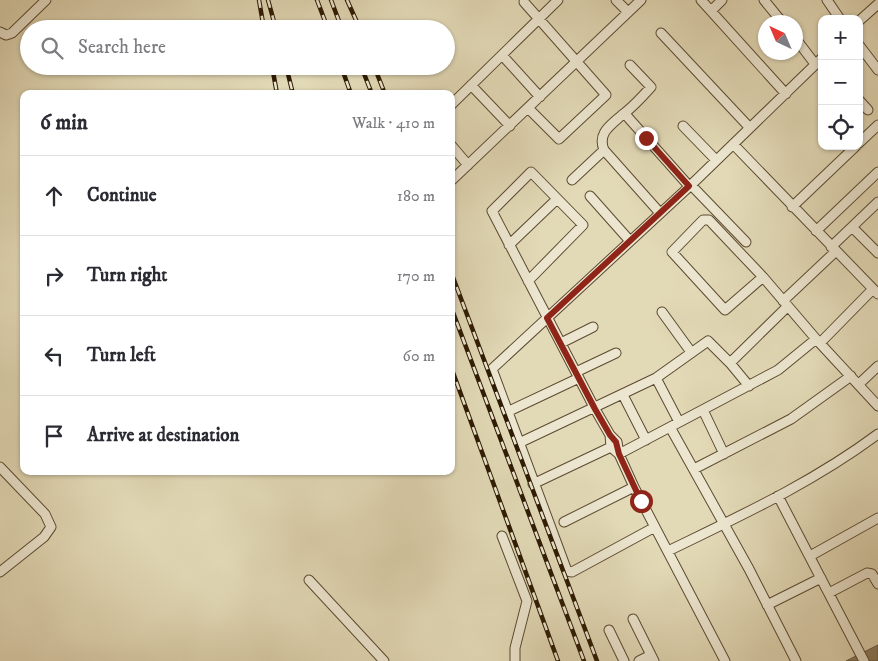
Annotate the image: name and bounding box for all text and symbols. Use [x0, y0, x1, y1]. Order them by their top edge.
north arrow [758, 15, 803, 60]
map controls [818, 15, 863, 150]
button: + [818, 15, 863, 60]
search box [20, 20, 455, 75]
icon: search [38, 34, 66, 62]
text: Search here [78, 36, 166, 59]
button: − [818, 60, 863, 105]
button: locate [818, 105, 863, 150]
text: 6 min [40, 110, 88, 136]
text: Walk · 410 m [352, 113, 435, 133]
route end [635, 127, 658, 150]
icon: ahead [40, 182, 68, 210]
text: Continue [87, 184, 157, 207]
text: 180 m [397, 186, 435, 206]
icon: right [40, 262, 68, 290]
text: Turn right [87, 264, 167, 287]
text: 170 m [397, 266, 435, 286]
icon: left [40, 342, 68, 370]
text: Turn left [87, 344, 156, 367]
text: 60 m [403, 346, 435, 366]
icon: arrive [40, 422, 68, 450]
text: Arrive at destination [87, 424, 239, 447]
route start [630, 490, 653, 513]

